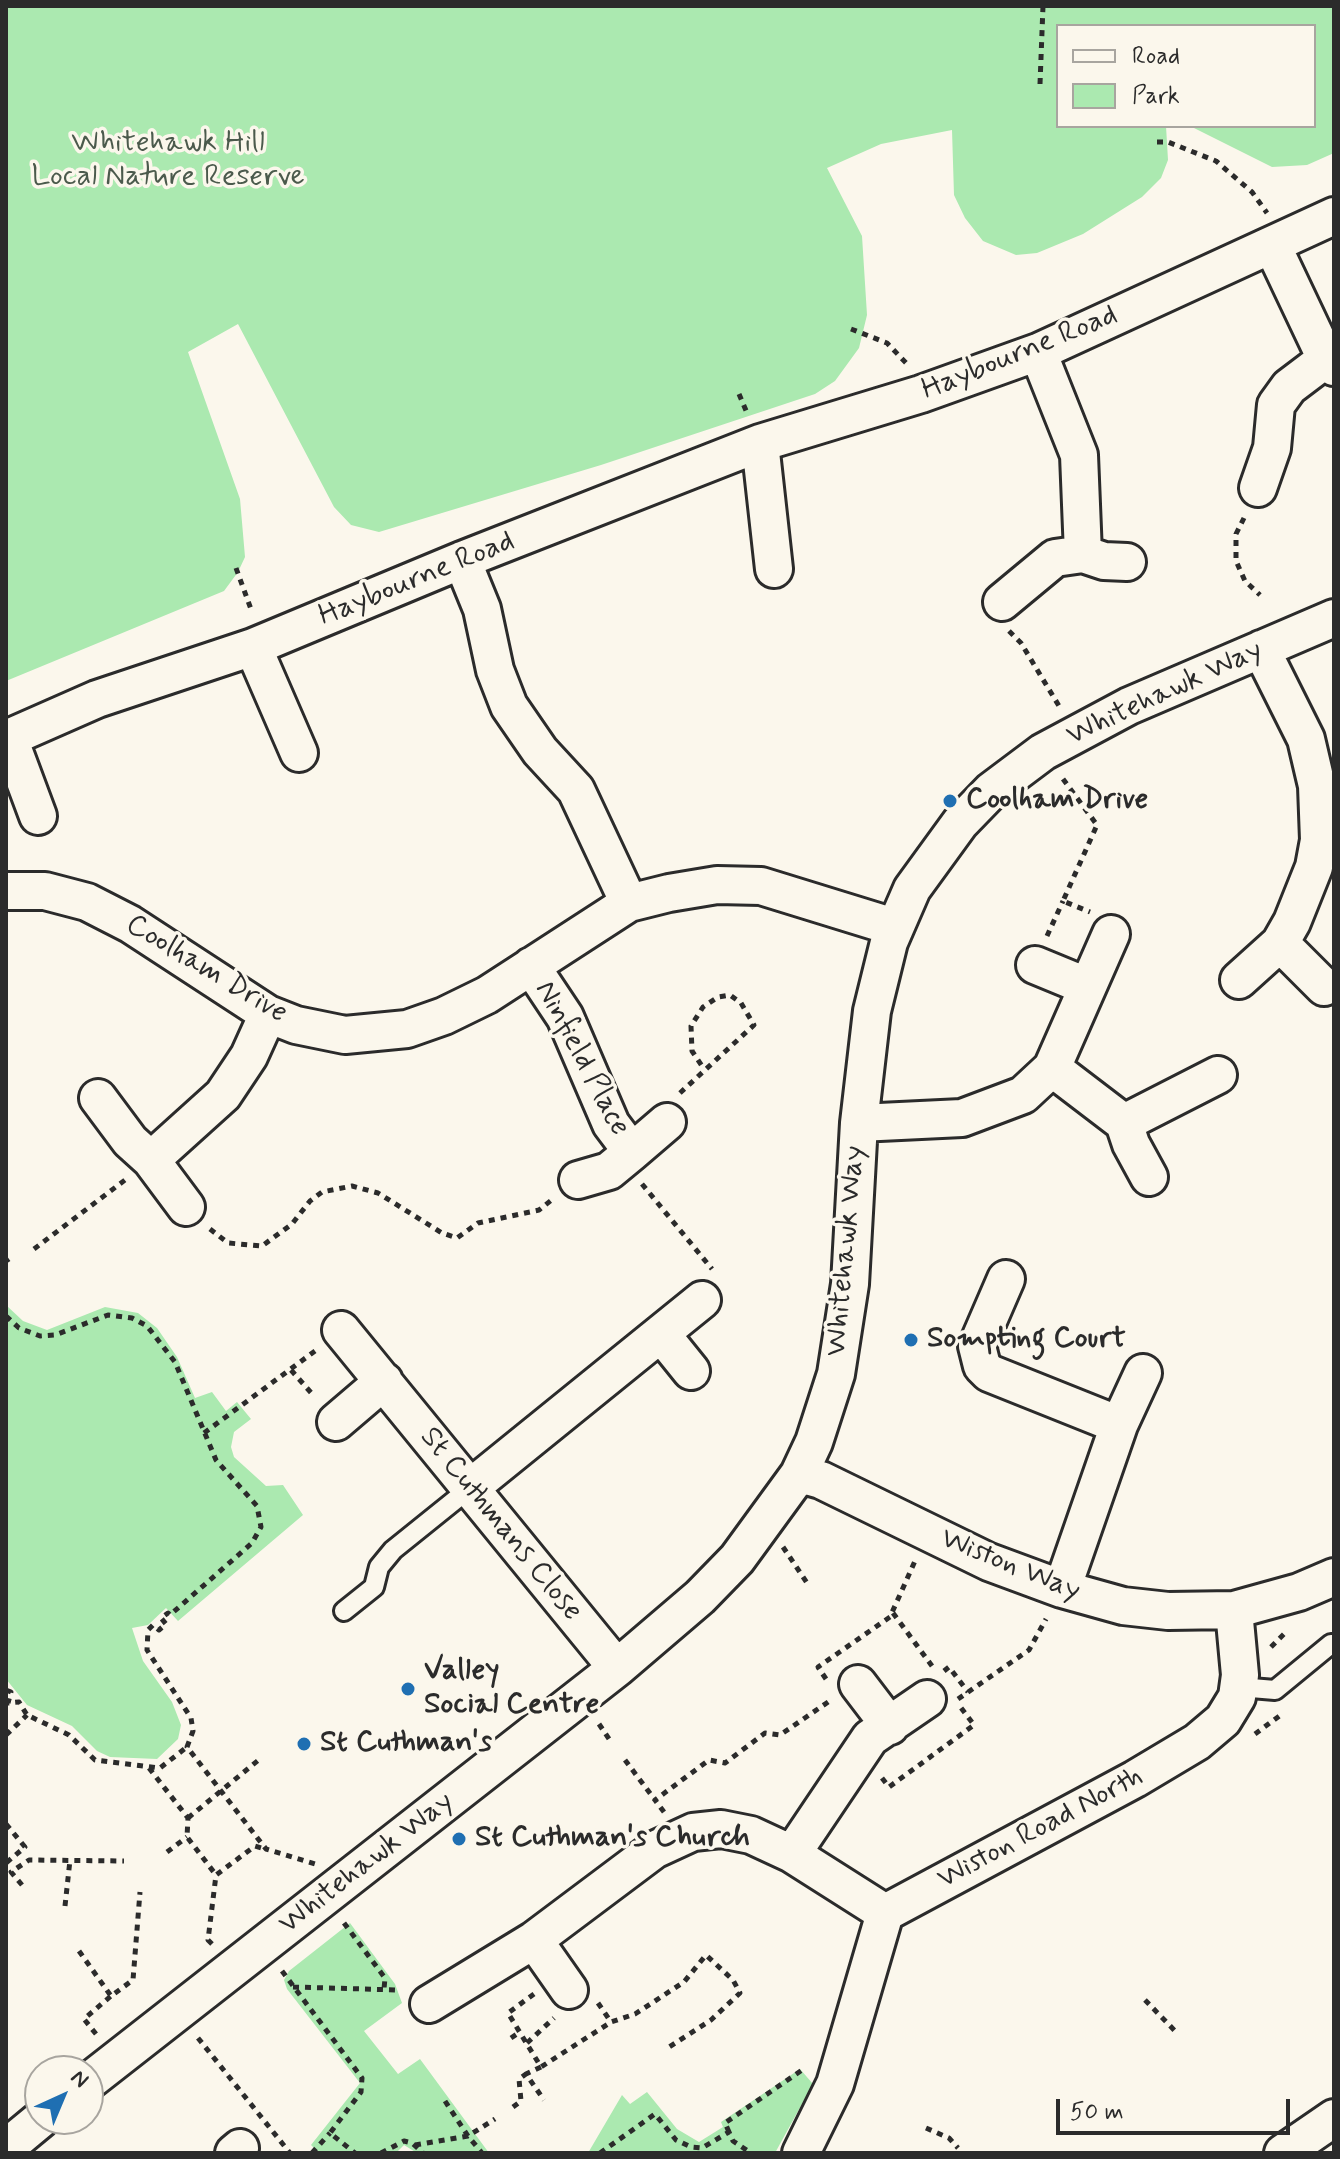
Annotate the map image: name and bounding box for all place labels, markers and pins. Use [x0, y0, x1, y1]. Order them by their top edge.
place label: Coolham Drive [966, 783, 1148, 819]
marker: Coolham Drive [941, 792, 959, 810]
place label: Sompting Court [927, 1322, 1126, 1358]
marker: Sompting Court [902, 1331, 920, 1349]
place label: Valley Social Centre [424, 1654, 599, 1724]
marker: Valley Social Centre [399, 1680, 417, 1698]
place label: St Cuthman's [320, 1726, 492, 1762]
marker: St Cuthman's [295, 1735, 313, 1753]
place label: St Cuthman's Church [475, 1821, 750, 1857]
marker: St Cuthman's Church [450, 1830, 468, 1848]

